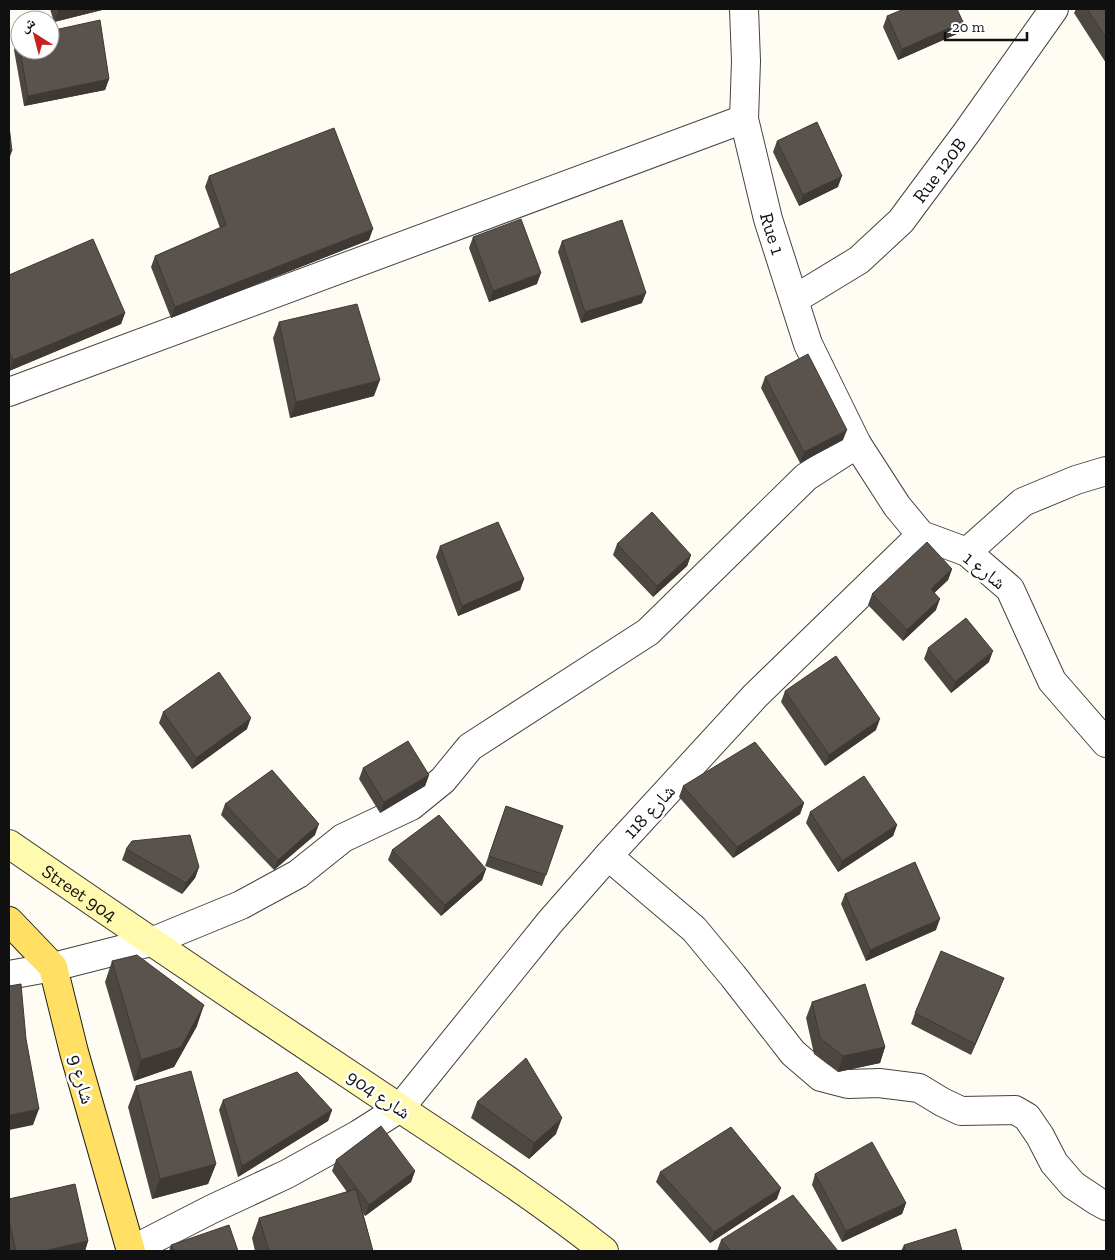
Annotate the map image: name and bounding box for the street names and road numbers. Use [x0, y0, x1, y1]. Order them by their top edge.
street label: Rue 120B [908, 133, 971, 207]
street label: Rue 1 [755, 210, 790, 258]
street label: شارع 1 [959, 546, 1010, 594]
street label: شارع 118 [619, 780, 680, 843]
street label: Street 904 [38, 859, 121, 927]
street label: شارع 9 [64, 1052, 100, 1107]
street label: شارع 904 [343, 1065, 415, 1124]

